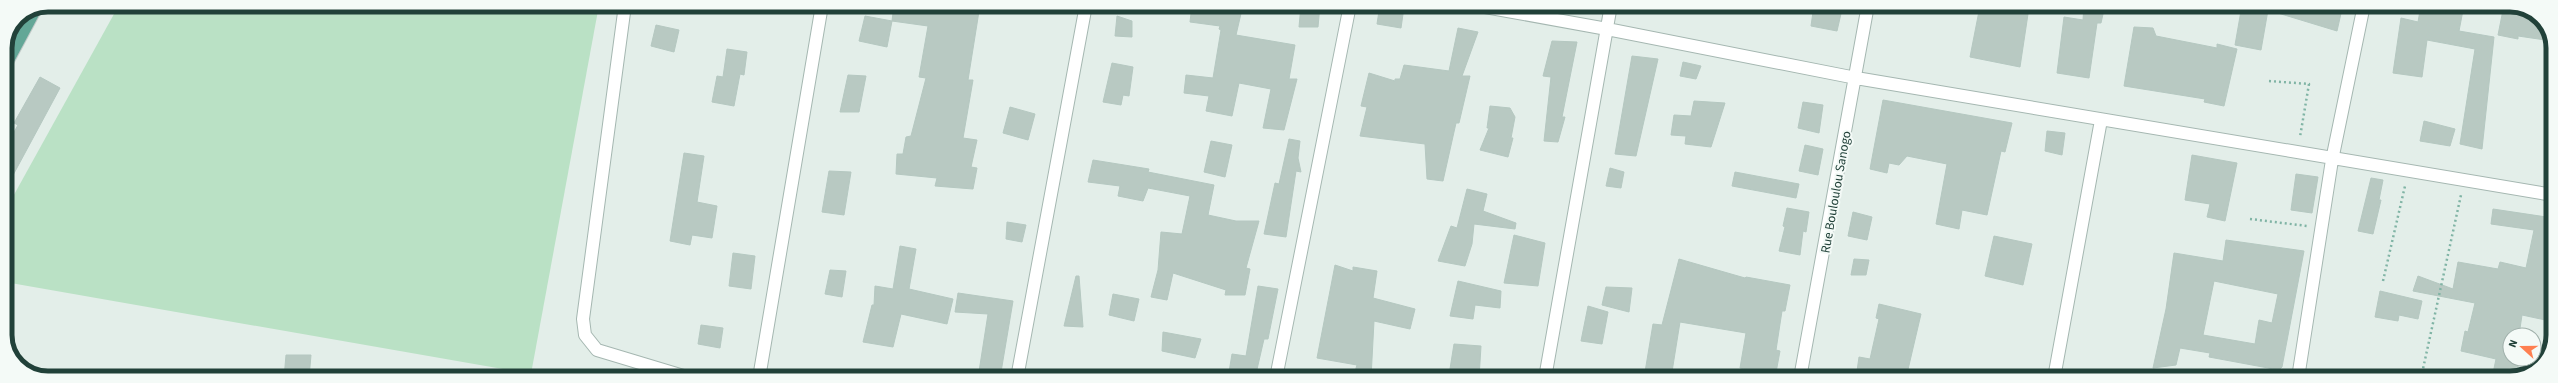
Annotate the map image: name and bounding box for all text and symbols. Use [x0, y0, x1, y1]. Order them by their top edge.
street label: Rue Bouloulou Sanogo [1816, 130, 1856, 255]
north arrow [2502, 327, 2542, 367]
text: N [2505, 337, 2521, 350]

